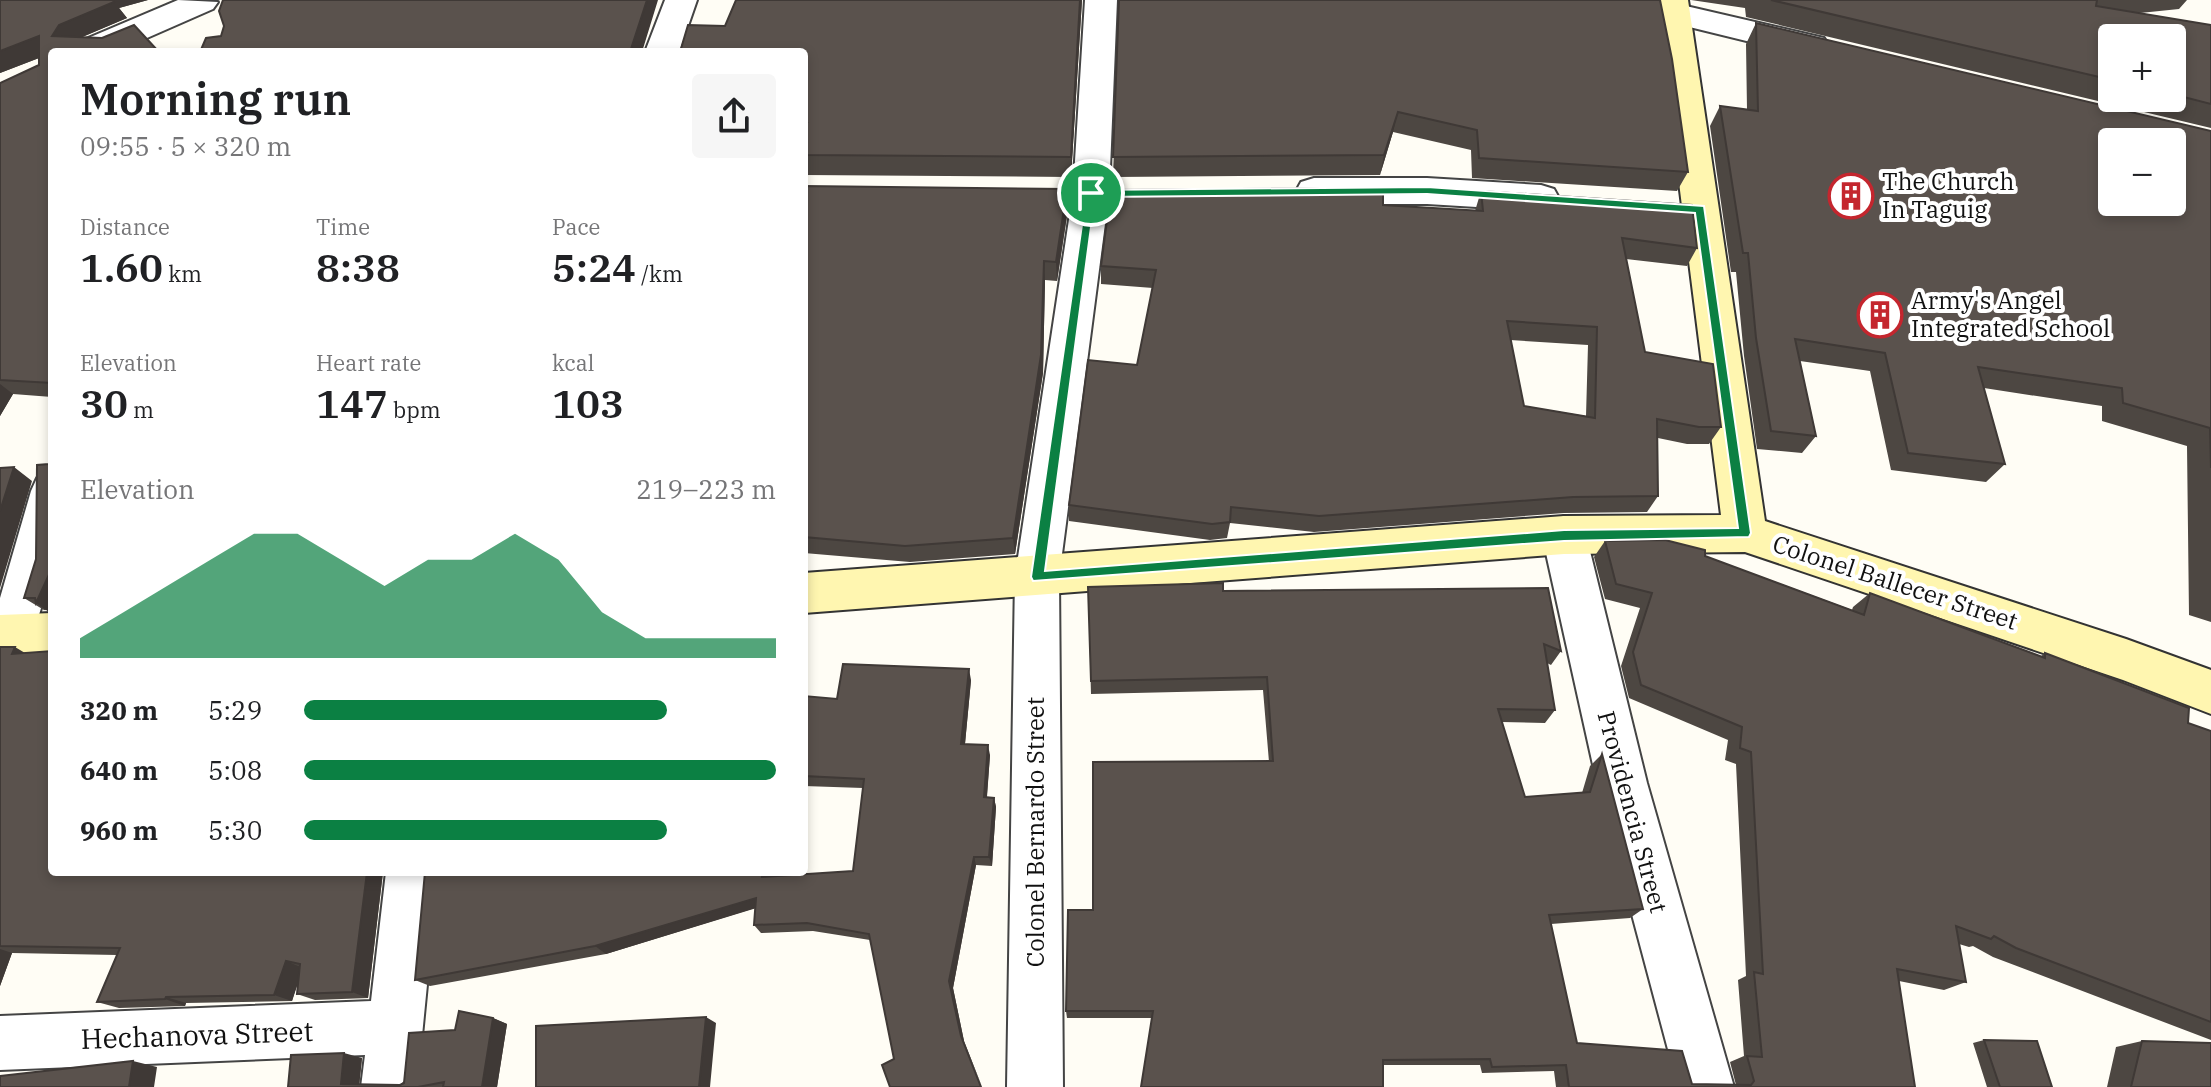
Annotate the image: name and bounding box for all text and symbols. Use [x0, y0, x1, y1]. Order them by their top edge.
map controls [2098, 24, 2186, 216]
button: + [2098, 24, 2186, 112]
text: Morning run [80, 70, 351, 127]
button: share [692, 74, 776, 158]
button: − [2098, 128, 2186, 216]
text: 09:55 · 5 × 320 m [80, 129, 291, 163]
pin [1057, 159, 1125, 227]
place label: The Church In Taguig [1882, 165, 2014, 225]
icon: arrive [1069, 171, 1113, 215]
building icon: The Church In Taguig [1827, 172, 1875, 220]
text: Distance [80, 212, 170, 241]
text: Time [316, 212, 370, 241]
text: Pace [552, 212, 600, 241]
text: 1.60 [80, 241, 163, 293]
text: 8:38 [316, 241, 400, 293]
text: 5:24 [552, 241, 636, 293]
text: km [163, 259, 202, 288]
text: /km [636, 259, 683, 288]
place label: Army's Angel Integrated School [1911, 284, 2110, 344]
building icon: Army's Angel Integrated School [1856, 291, 1904, 339]
text: Elevation [80, 348, 177, 377]
text: Heart rate [316, 348, 421, 377]
text: kcal [552, 348, 594, 377]
text: 30 [80, 377, 128, 429]
text: 147 [316, 377, 388, 429]
text: 103 [552, 377, 624, 429]
text: m [128, 395, 154, 424]
text: bpm [388, 395, 441, 424]
text: Elevation [80, 472, 195, 506]
text: 219–223 m [636, 472, 776, 506]
street label: Colonel Ballecer Street [1769, 527, 2022, 637]
text: 320 m [80, 693, 158, 727]
text: 5:29 [208, 693, 262, 727]
street label: Colonel Bernardo Street [1019, 697, 1051, 967]
street label: Providencia Street [1591, 707, 1675, 916]
text: 640 m [80, 753, 158, 787]
text: 5:08 [208, 753, 262, 787]
text: 960 m [80, 813, 158, 847]
text: 5:30 [208, 813, 262, 847]
street label: Hechanova Street [80, 1012, 314, 1057]

